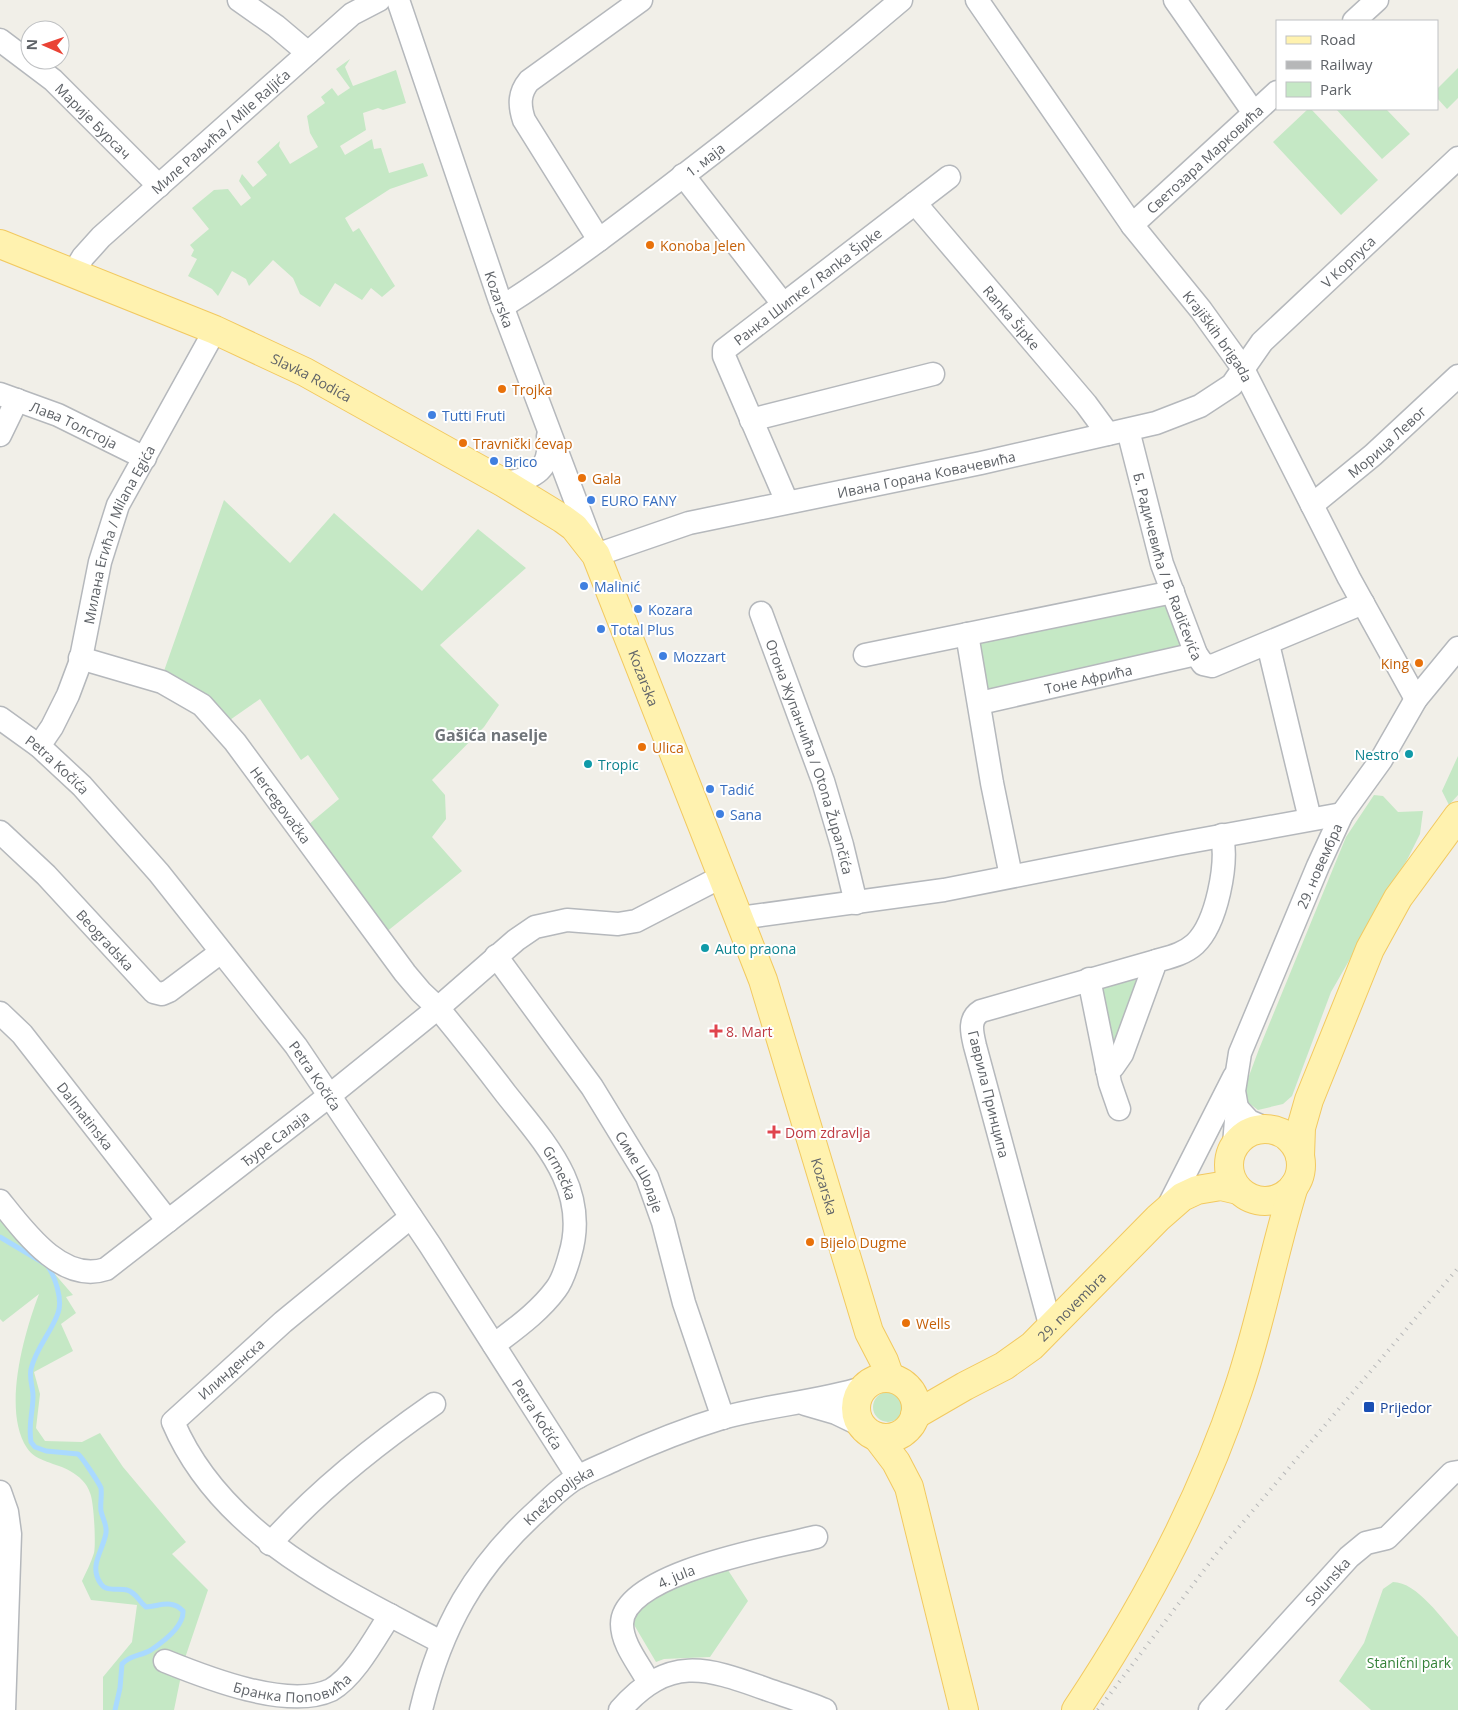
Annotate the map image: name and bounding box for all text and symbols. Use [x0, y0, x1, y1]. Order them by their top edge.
north arrow [20, 20, 70, 70]
legend [1276, 20, 1438, 110]
text: Road [1320, 29, 1356, 49]
text: N [22, 39, 41, 51]
text: Railway [1320, 54, 1373, 74]
street label: Миле Раљића / Mile Raljića [147, 64, 294, 198]
street label: Марије Бурсач [52, 79, 136, 163]
text: Park [1320, 79, 1351, 99]
street label: Светозара Марковића [1142, 100, 1267, 217]
street label: 1. маја [681, 138, 728, 180]
street label: Ранка Шипке / Ranka Šipke [729, 223, 885, 349]
street label: V Корпуса [1317, 231, 1379, 291]
place label: Konoba Jelen [660, 236, 746, 255]
marker: Konoba Jelen [644, 239, 656, 251]
street label: Kozarska [481, 268, 519, 330]
street label: Ranka Šipke [979, 281, 1045, 354]
street label: Krajiških brigada [1179, 286, 1257, 385]
street label: Slavka Rodića [268, 348, 355, 406]
place label: Trojka [512, 380, 553, 399]
marker: Trojka [496, 383, 508, 395]
street label: Лава Толстоја [28, 396, 121, 453]
street label: Морица Левог [1344, 401, 1430, 482]
place label: Tutti Fruti [442, 406, 506, 425]
marker: Tutti Fruti [426, 409, 438, 421]
place label: Travnički ćevap [473, 434, 572, 453]
marker: Travnički ćevap [457, 437, 469, 449]
street label: Милана Егића / Milana Egića [78, 442, 159, 626]
street label: Ивана Горана Ковачевића [835, 446, 1017, 502]
place label: Brico [504, 452, 537, 471]
marker: Brico [488, 455, 500, 467]
place label: Gala [592, 469, 621, 488]
street label: Б. Радичевића / B. Radičevića [1130, 470, 1207, 664]
marker: Gala [576, 472, 588, 484]
place label: EURO FANY [601, 491, 677, 510]
marker: EURO FANY [585, 494, 597, 506]
place label: Malinić [594, 577, 641, 596]
marker: Malinić [578, 580, 590, 592]
place label: Kozara [648, 600, 693, 619]
marker: Kozara [632, 603, 644, 615]
place label: Total Plus [611, 620, 675, 639]
marker: Total Plus [595, 623, 607, 635]
street label: Отона Жупанчића / Otona Župančića [762, 636, 858, 876]
street label: Kozarska [625, 647, 664, 709]
place label: Mozzart [673, 647, 726, 666]
marker: Mozzart [657, 650, 669, 662]
place label: King [1381, 654, 1409, 673]
marker: King [1413, 657, 1425, 669]
street label: Тоне Афрића [1043, 659, 1134, 698]
district label: Gašića naselje [435, 724, 547, 746]
street label: Petra Kočića [22, 730, 94, 798]
place label: Ulica [652, 738, 684, 757]
marker: Ulica [636, 741, 648, 753]
place label: Nestro [1355, 745, 1399, 764]
marker: Nestro [1403, 748, 1415, 760]
place label: Tropic [598, 755, 639, 774]
marker: Tropic [582, 758, 594, 770]
street label: Hercegovačka [246, 762, 316, 847]
place label: Tadić [720, 780, 755, 799]
marker: Tadić [704, 783, 716, 795]
place label: Sana [730, 805, 762, 824]
marker: Sana [714, 808, 726, 820]
street label: 29. новембра [1292, 820, 1346, 911]
street label: Beogradska [73, 905, 139, 974]
place label: Auto praona [715, 939, 796, 958]
marker: Auto praona [699, 942, 711, 954]
place label: 8. Mart [726, 1022, 772, 1041]
marker: 8. Mart [710, 1025, 722, 1037]
street label: Гаврила Принципа [964, 1028, 1014, 1160]
street label: Petra Kočića [286, 1036, 346, 1114]
street label: Dalmatinska [53, 1078, 118, 1153]
street label: Ђуре Салаја [237, 1106, 313, 1170]
place label: Dom zdravlja [785, 1123, 871, 1142]
marker: Dom zdravlja [767, 1125, 781, 1139]
street label: Симе Шолаје [611, 1127, 668, 1215]
street label: Grmečka [539, 1142, 581, 1202]
street label: Kozarska [807, 1155, 843, 1217]
place label: Bijelo Dugme [820, 1233, 907, 1252]
marker: Bijelo Dugme [804, 1236, 816, 1248]
street label: 29. novembra [1033, 1267, 1110, 1345]
place label: Wells [916, 1314, 951, 1333]
marker: Wells [900, 1317, 912, 1329]
street label: Илинденска [194, 1334, 268, 1404]
street label: Petra Kočića [508, 1375, 567, 1453]
place label: Prijedor [1380, 1398, 1432, 1417]
marker: Prijedor [1362, 1400, 1376, 1414]
street label: Knežopoljska [518, 1461, 597, 1529]
street label: Solunska [1300, 1553, 1354, 1609]
street label: 4. jula [654, 1560, 697, 1592]
park label: Stanični park [1367, 1653, 1452, 1672]
street label: Бранка Поповића [231, 1669, 355, 1706]

